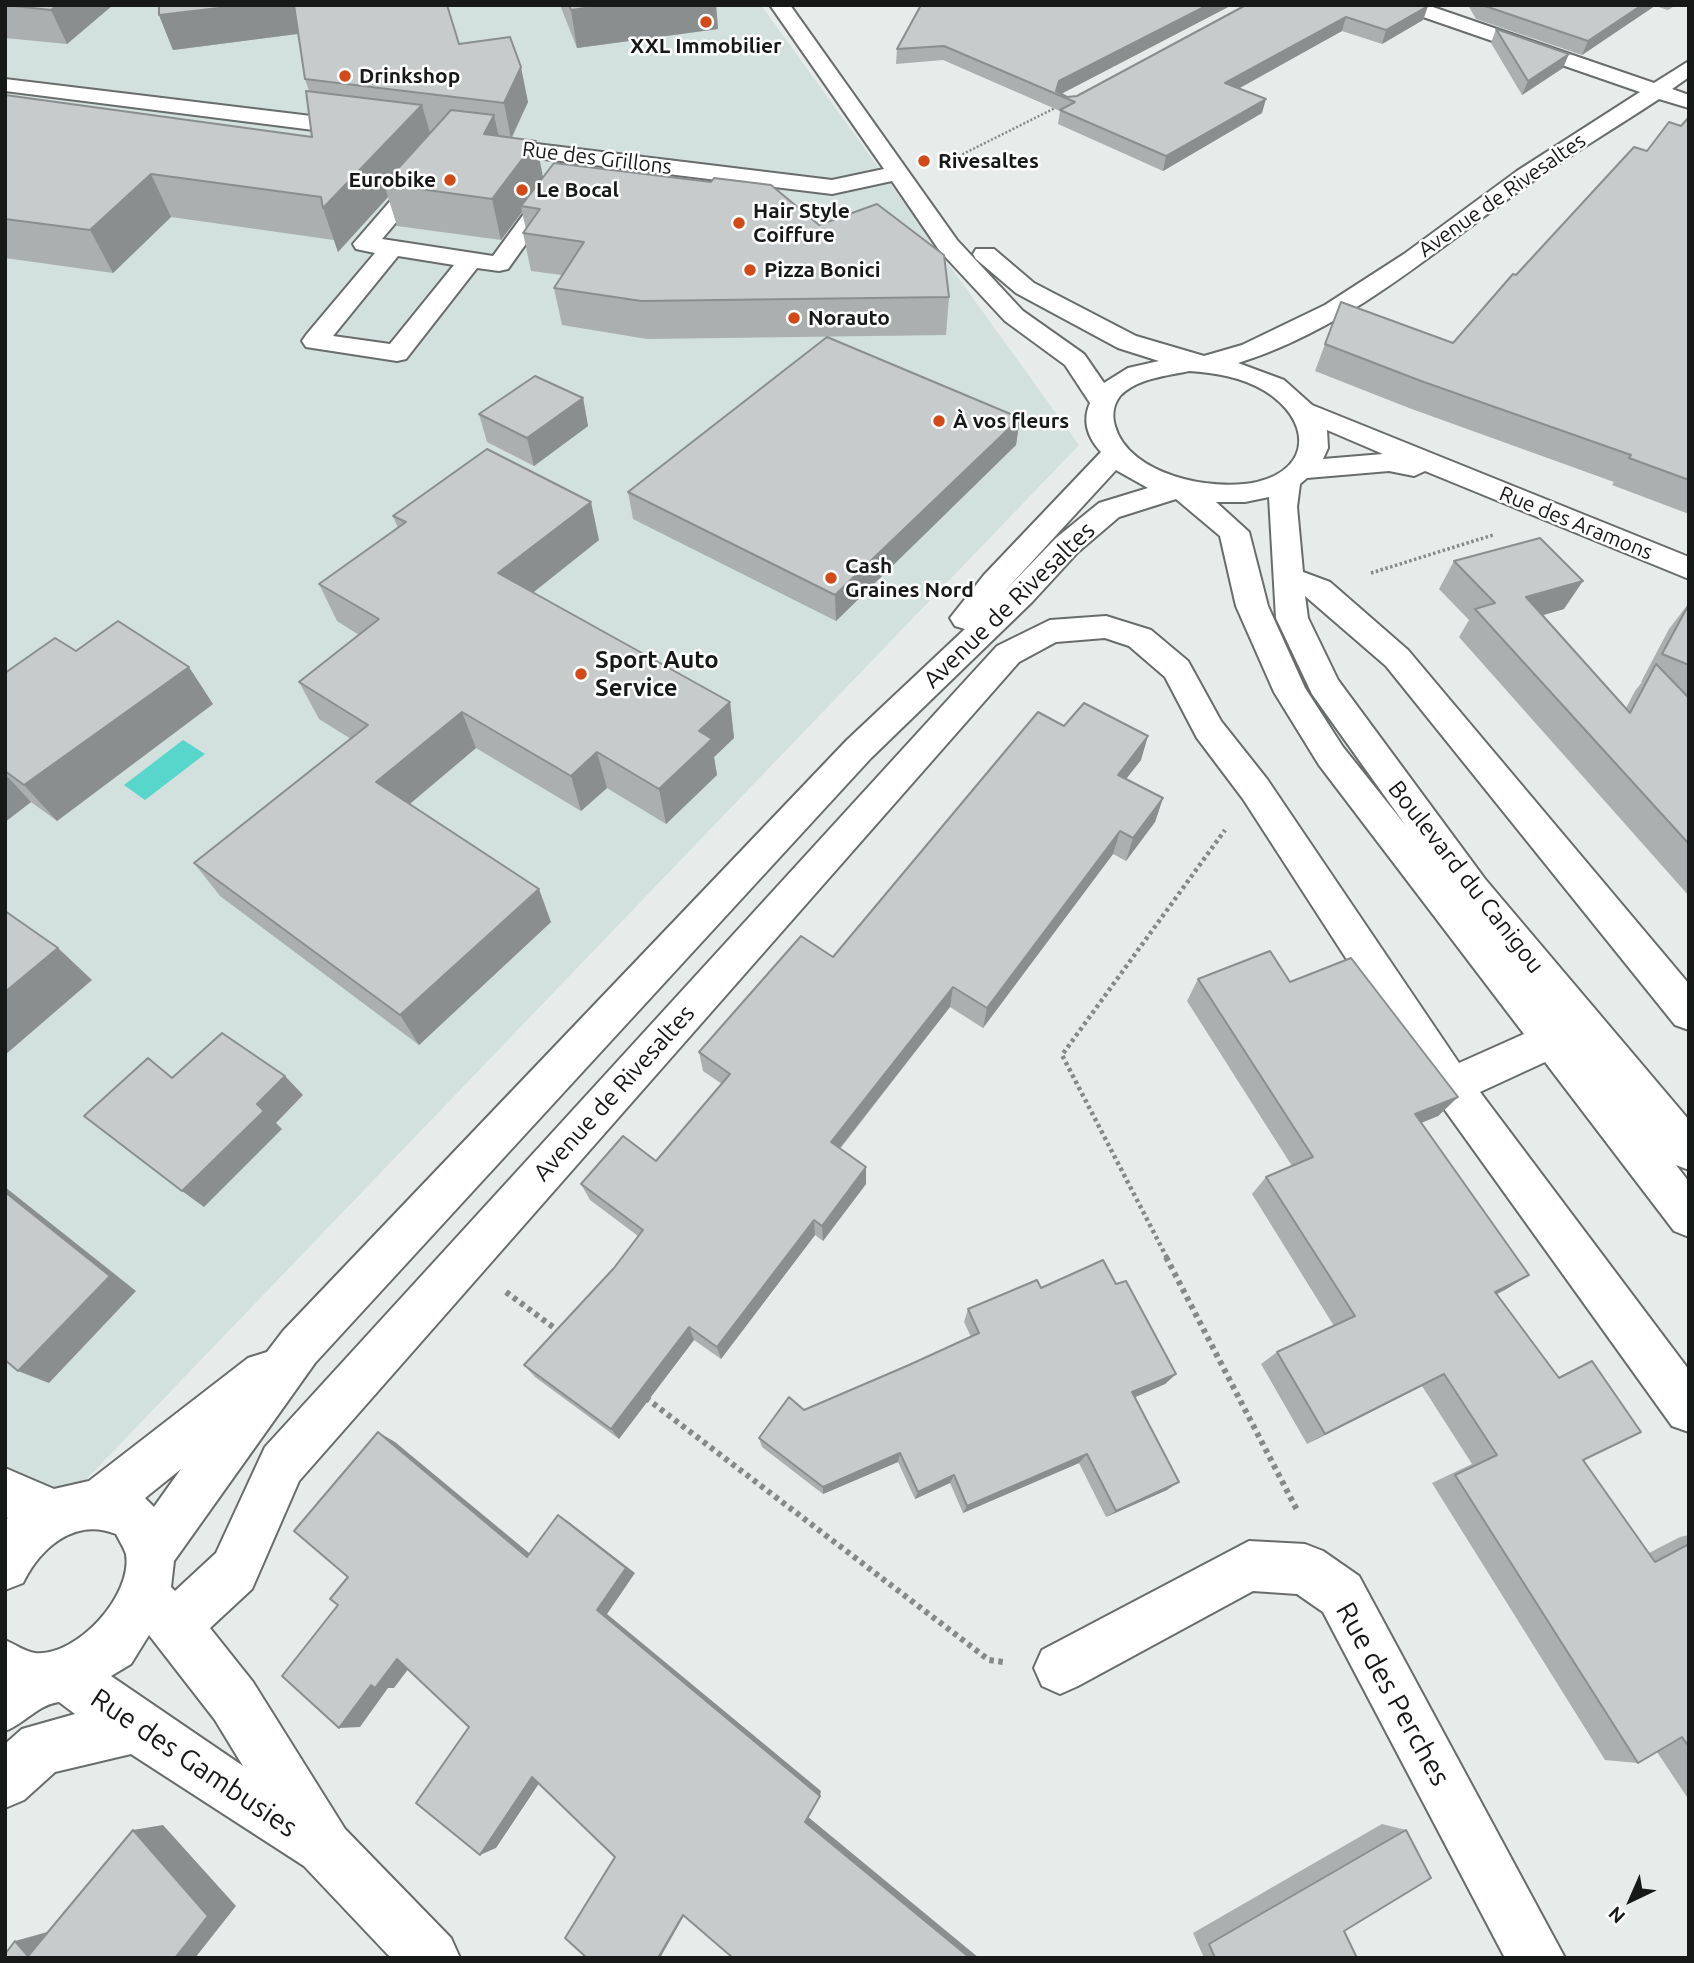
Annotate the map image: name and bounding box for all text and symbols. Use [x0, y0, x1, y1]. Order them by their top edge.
marker: XXL Immobilier [698, 14, 714, 30]
place label: XXL Immobilier [630, 33, 782, 59]
place label: Drinkshop [359, 63, 460, 89]
marker: Drinkshop [337, 68, 353, 84]
street label: Avenue de Rivesaltes [1413, 128, 1591, 262]
street label: Rue des Grillons [521, 136, 673, 180]
place label: Rivesaltes [938, 148, 1039, 174]
marker: Rivesaltes [916, 153, 932, 169]
place label: Eurobike [349, 167, 436, 193]
marker: Eurobike [442, 172, 458, 188]
place label: Le Bocal [536, 177, 619, 203]
marker: Le Bocal [514, 182, 530, 198]
place label: Hair Style Coiffure [753, 198, 850, 248]
marker: Hair Style Coiffure [731, 215, 747, 231]
place label: Pizza Bonici [764, 257, 881, 283]
marker: Pizza Bonici [742, 262, 758, 278]
place label: Norauto [808, 305, 890, 331]
marker: Norauto [786, 310, 802, 326]
place label: À vos fleurs [953, 408, 1069, 434]
marker: À vos fleurs [931, 413, 947, 429]
street label: Rue des Aramons [1496, 481, 1656, 565]
street label: Avenue de Rivesaltes [917, 516, 1101, 694]
place label: Cash Graines Nord [845, 553, 974, 603]
marker: Cash Graines Nord [823, 570, 839, 586]
place label: Sport Auto Service [595, 646, 719, 702]
marker: Sport Auto Service [573, 666, 589, 682]
street label: Boulevard du Canigou [1382, 775, 1550, 979]
street label: Avenue de Rivesaltes [527, 999, 701, 1187]
street label: Rue des Perches [1329, 1596, 1457, 1792]
street label: Rue des Gambusies [84, 1681, 304, 1845]
north arrow [1596, 1865, 1666, 1935]
text: N [1604, 1902, 1629, 1928]

